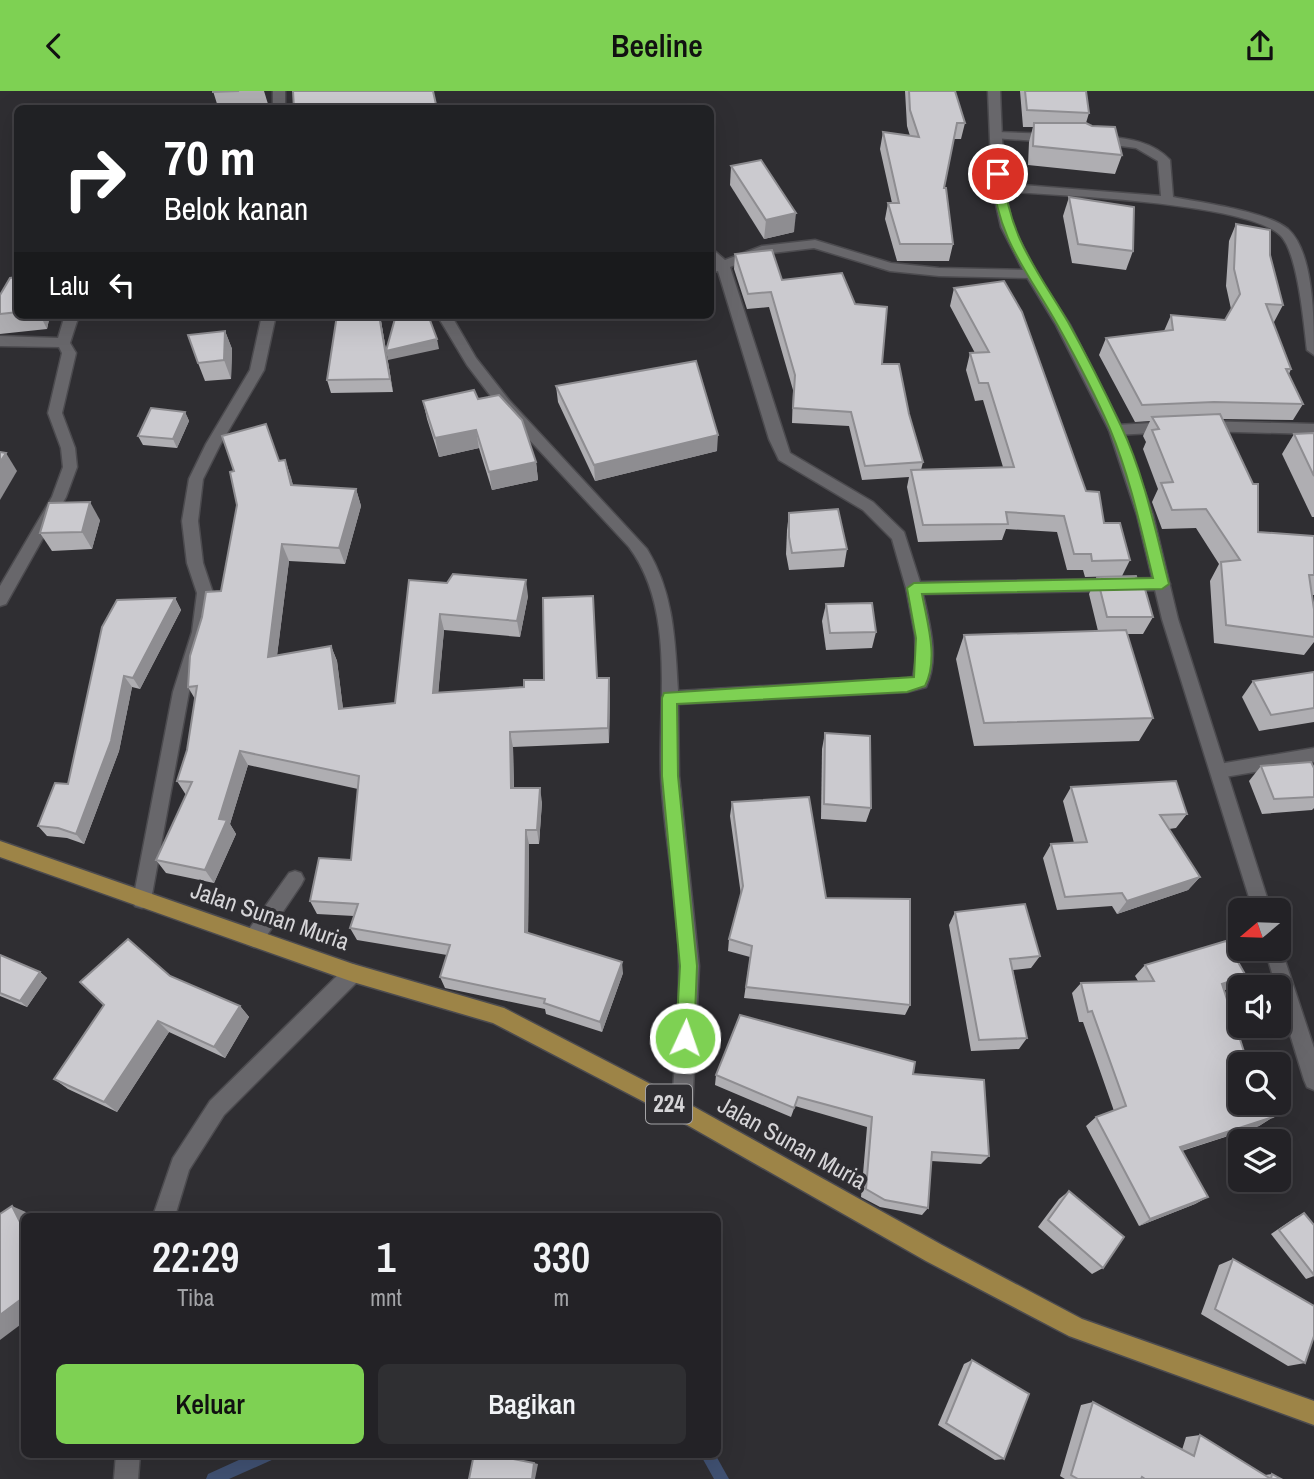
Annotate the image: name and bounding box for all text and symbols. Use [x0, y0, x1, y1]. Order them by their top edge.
text: Beeline [611, 24, 703, 67]
icon: back [35, 27, 73, 65]
icon: share [1241, 27, 1279, 65]
text: 70 m [164, 124, 256, 190]
icon: right [49, 133, 140, 224]
pin [968, 144, 1028, 204]
icon: arrive [979, 155, 1017, 193]
text: Belok kanan [164, 187, 308, 230]
icon: left [103, 266, 141, 304]
text: Lalu [49, 268, 89, 303]
street label: Jalan Sunan Muria [187, 873, 354, 957]
north arrow [1228, 898, 1292, 961]
map controls [1228, 898, 1291, 1192]
button: sound [1228, 975, 1291, 1038]
position arrow [648, 1001, 722, 1075]
button: search [1228, 1052, 1291, 1115]
road number: 224 [646, 1085, 692, 1123]
street label: Jalan Sunan Muria [712, 1088, 873, 1196]
button: layers [1228, 1129, 1291, 1192]
text: 22:29 [152, 1229, 239, 1285]
text: 1 [376, 1229, 396, 1285]
text: 330 [533, 1229, 590, 1285]
text: Tiba [177, 1282, 214, 1313]
text: mnt [370, 1282, 402, 1313]
text: m [554, 1282, 569, 1313]
button: Keluar [56, 1364, 364, 1444]
button: Bagikan [378, 1364, 686, 1444]

